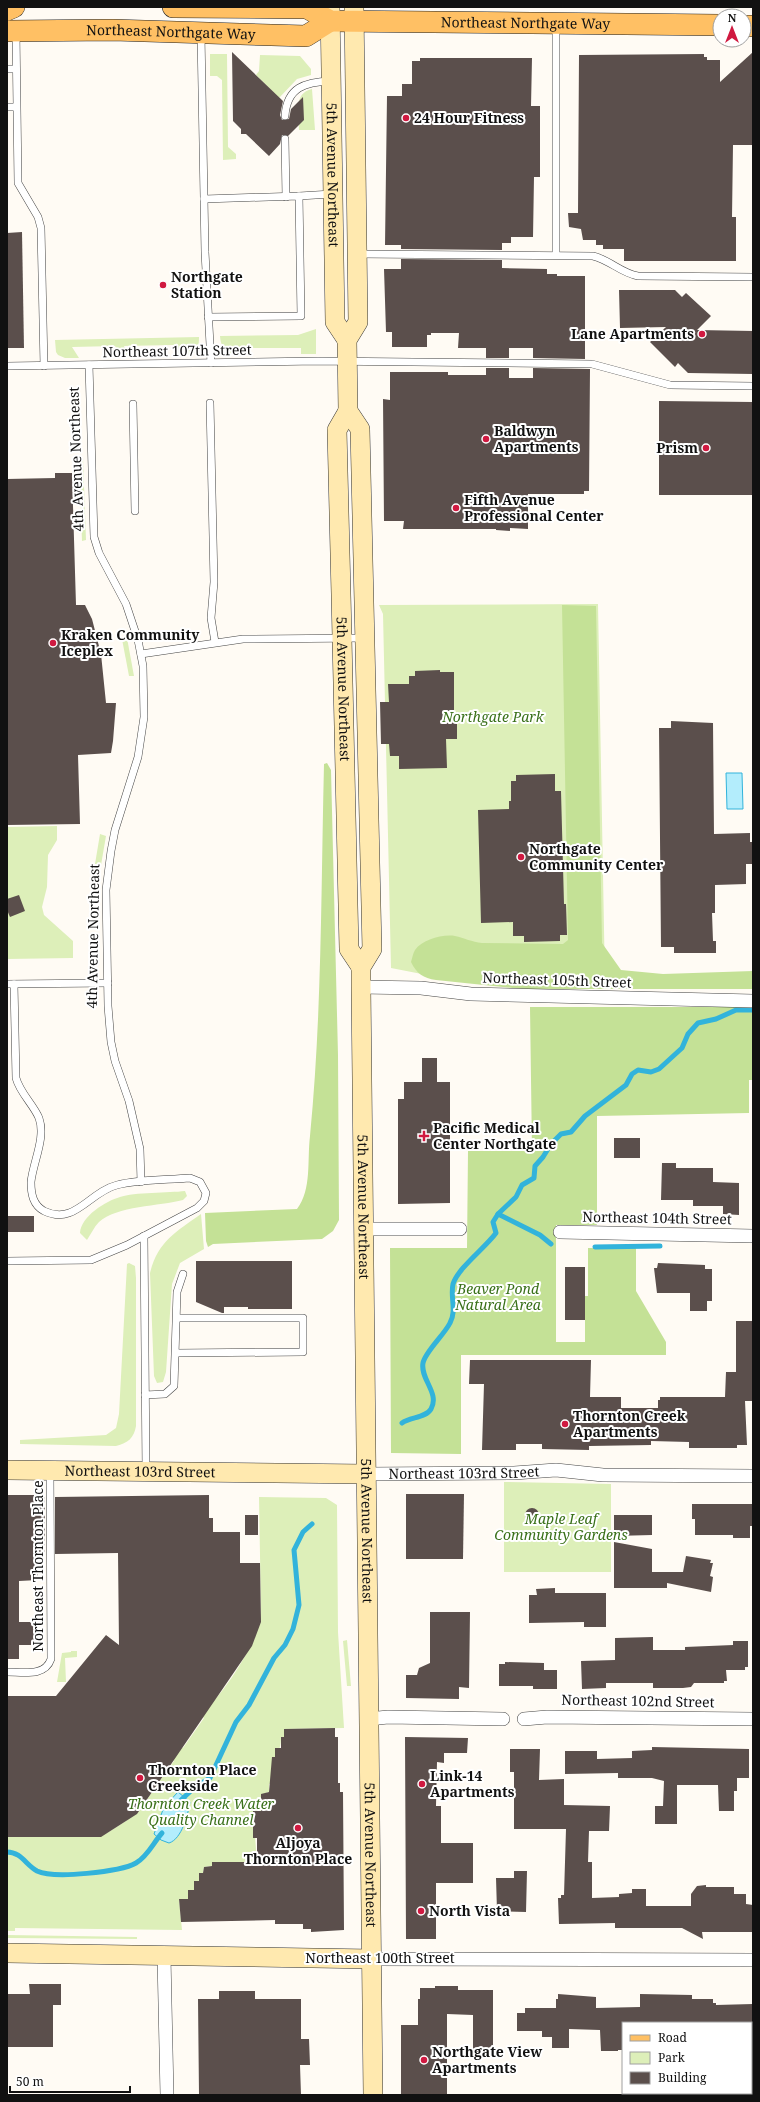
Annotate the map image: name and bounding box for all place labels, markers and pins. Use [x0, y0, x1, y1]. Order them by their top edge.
place label: 24 Hour Fitness [414, 108, 524, 127]
marker: 24 Hour Fitness [401, 113, 411, 123]
place label: Northgate Station [171, 267, 243, 302]
marker: Northgate Station [158, 280, 168, 290]
place label: Lane Apartments [571, 324, 694, 343]
marker: Lane Apartments [697, 329, 707, 339]
place label: Baldwyn Apartments [494, 421, 579, 456]
marker: Baldwyn Apartments [481, 434, 491, 444]
place label: Prism [656, 438, 698, 457]
marker: Prism [701, 443, 711, 453]
place label: Fifth Avenue Professional Center [464, 490, 604, 525]
marker: Fifth Avenue Professional Center [451, 503, 461, 513]
place label: Kraken Community Iceplex [61, 625, 200, 660]
marker: Kraken Community Iceplex [48, 638, 58, 648]
place label: Northgate Community Center [529, 839, 664, 874]
marker: Northgate Community Center [516, 852, 526, 862]
place label: Pacific Medical Center Northgate [433, 1118, 556, 1153]
marker: Pacific Medical Center Northgate [418, 1130, 430, 1142]
place label: Thornton Creek Apartments [573, 1406, 686, 1441]
marker: Thornton Creek Apartments [560, 1419, 570, 1429]
place label: Thornton Place Creekside [148, 1760, 257, 1795]
place label: Link-14 Apartments [430, 1766, 515, 1801]
marker: Thornton Place Creekside [135, 1773, 145, 1783]
marker: Link-14 Apartments [417, 1779, 427, 1789]
marker: Aljoya Thornton Place [293, 1823, 303, 1833]
place label: Aljoya Thornton Place [244, 1833, 352, 1868]
place label: North Vista [429, 1901, 510, 1920]
marker: North Vista [416, 1906, 426, 1916]
place label: Northgate View Apartments [432, 2042, 542, 2077]
marker: Northgate View Apartments [419, 2055, 429, 2065]

